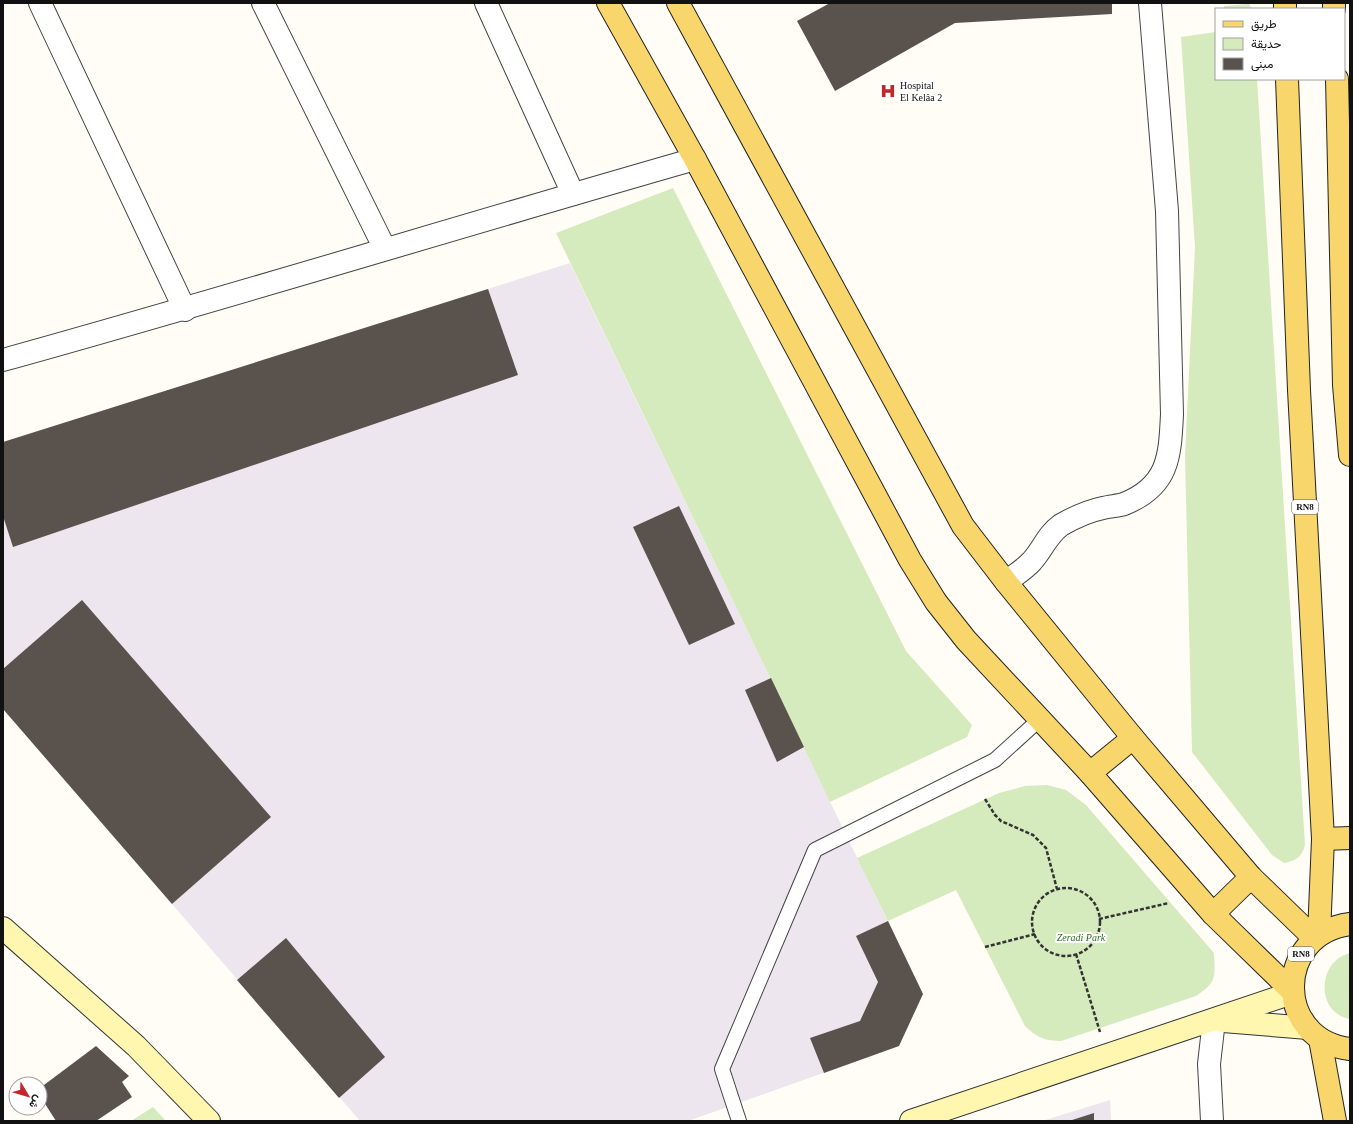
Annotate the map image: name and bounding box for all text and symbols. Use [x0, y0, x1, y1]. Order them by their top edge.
legend [1215, 8, 1345, 80]
text: طريق [1251, 17, 1277, 32]
text: حديقة [1251, 37, 1281, 51]
text: مبنى [1251, 57, 1273, 72]
place label: Hospital El Kelâa 2 [900, 80, 942, 103]
hospital icon: Hospital El Kelâa 2 [879, 82, 897, 100]
road number: RN8 [1292, 500, 1318, 514]
park label: Zeradi Park [1057, 932, 1106, 943]
road number: RN8 [1288, 947, 1314, 961]
north arrow [8, 1076, 48, 1116]
text: ش [26, 1093, 45, 1111]

